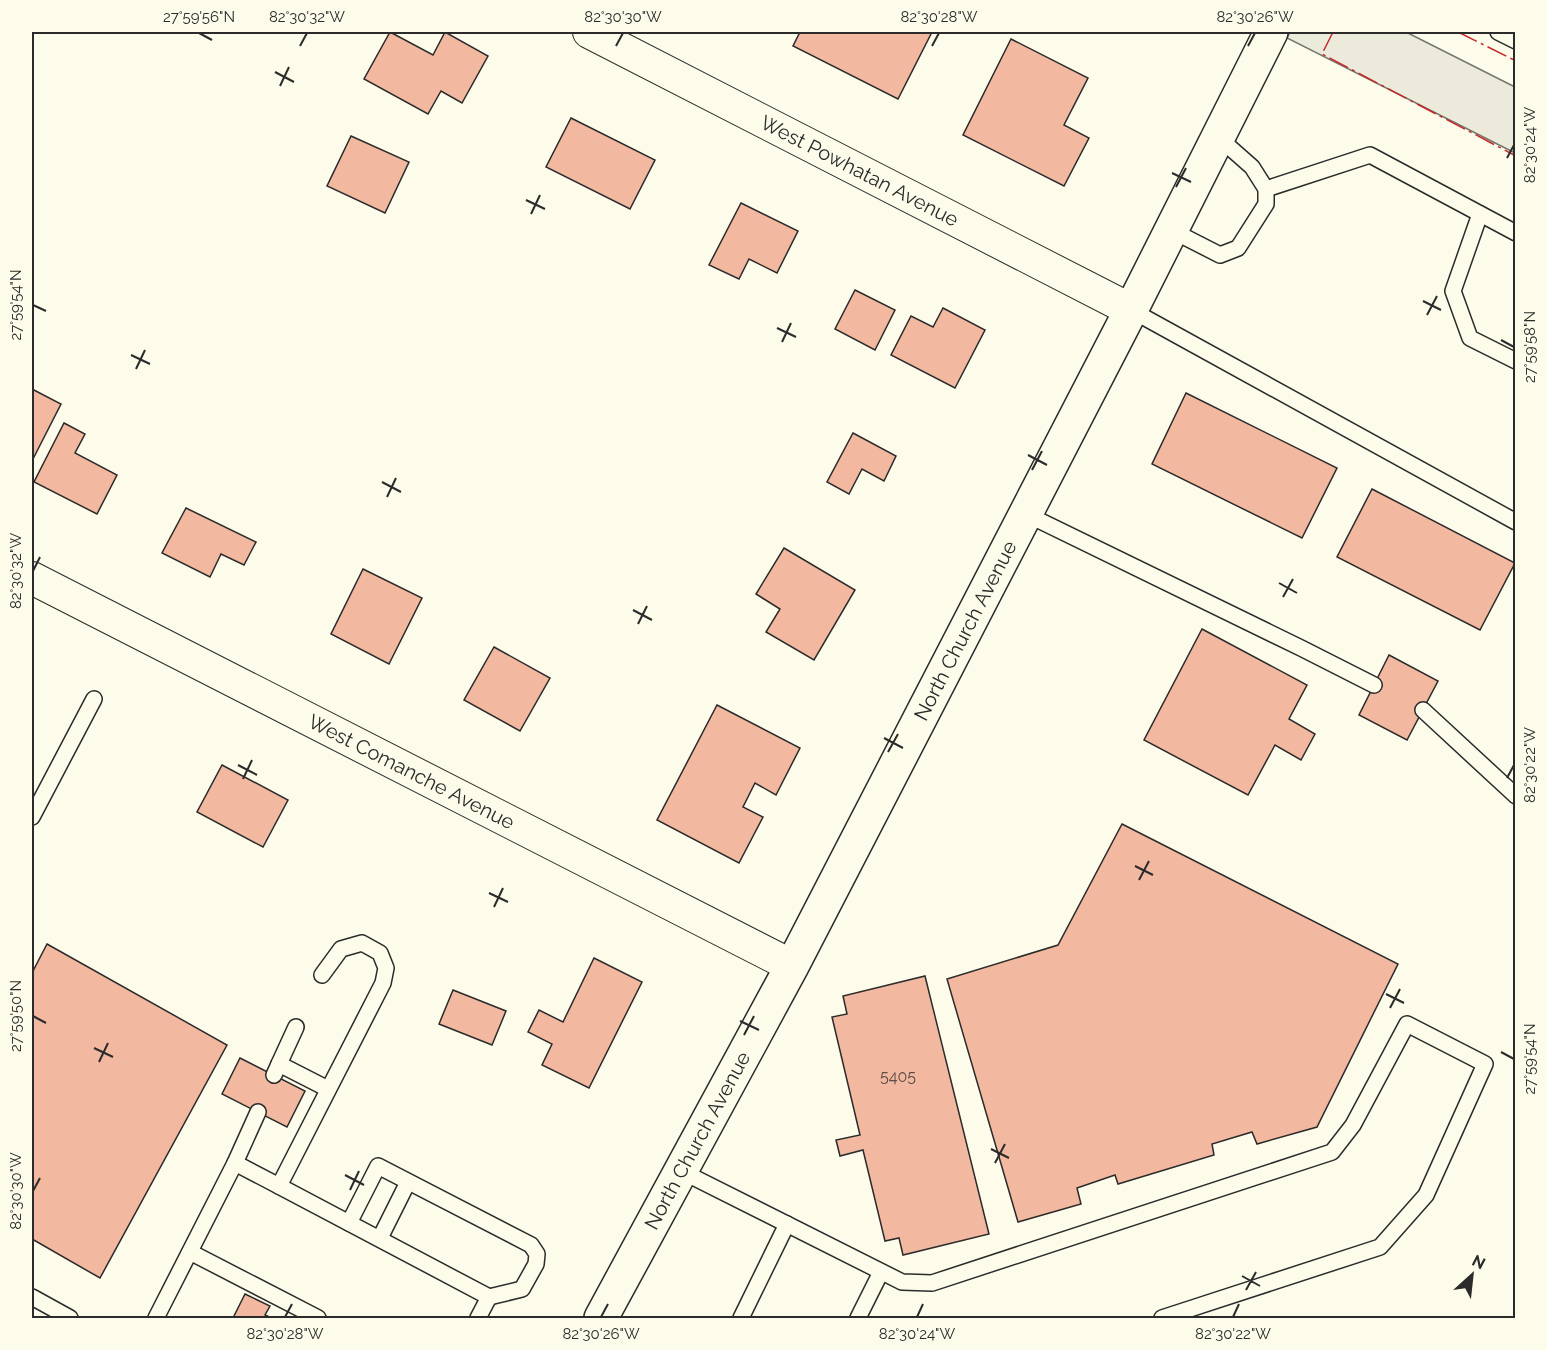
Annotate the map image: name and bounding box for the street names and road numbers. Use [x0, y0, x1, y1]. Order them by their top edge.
street label: West Powhatan Avenue [756, 110, 963, 232]
street label: North Church Avenue [909, 536, 1022, 725]
street label: West Comanche Avenue [304, 709, 519, 834]
street label: North Church Avenue [639, 1047, 755, 1234]

